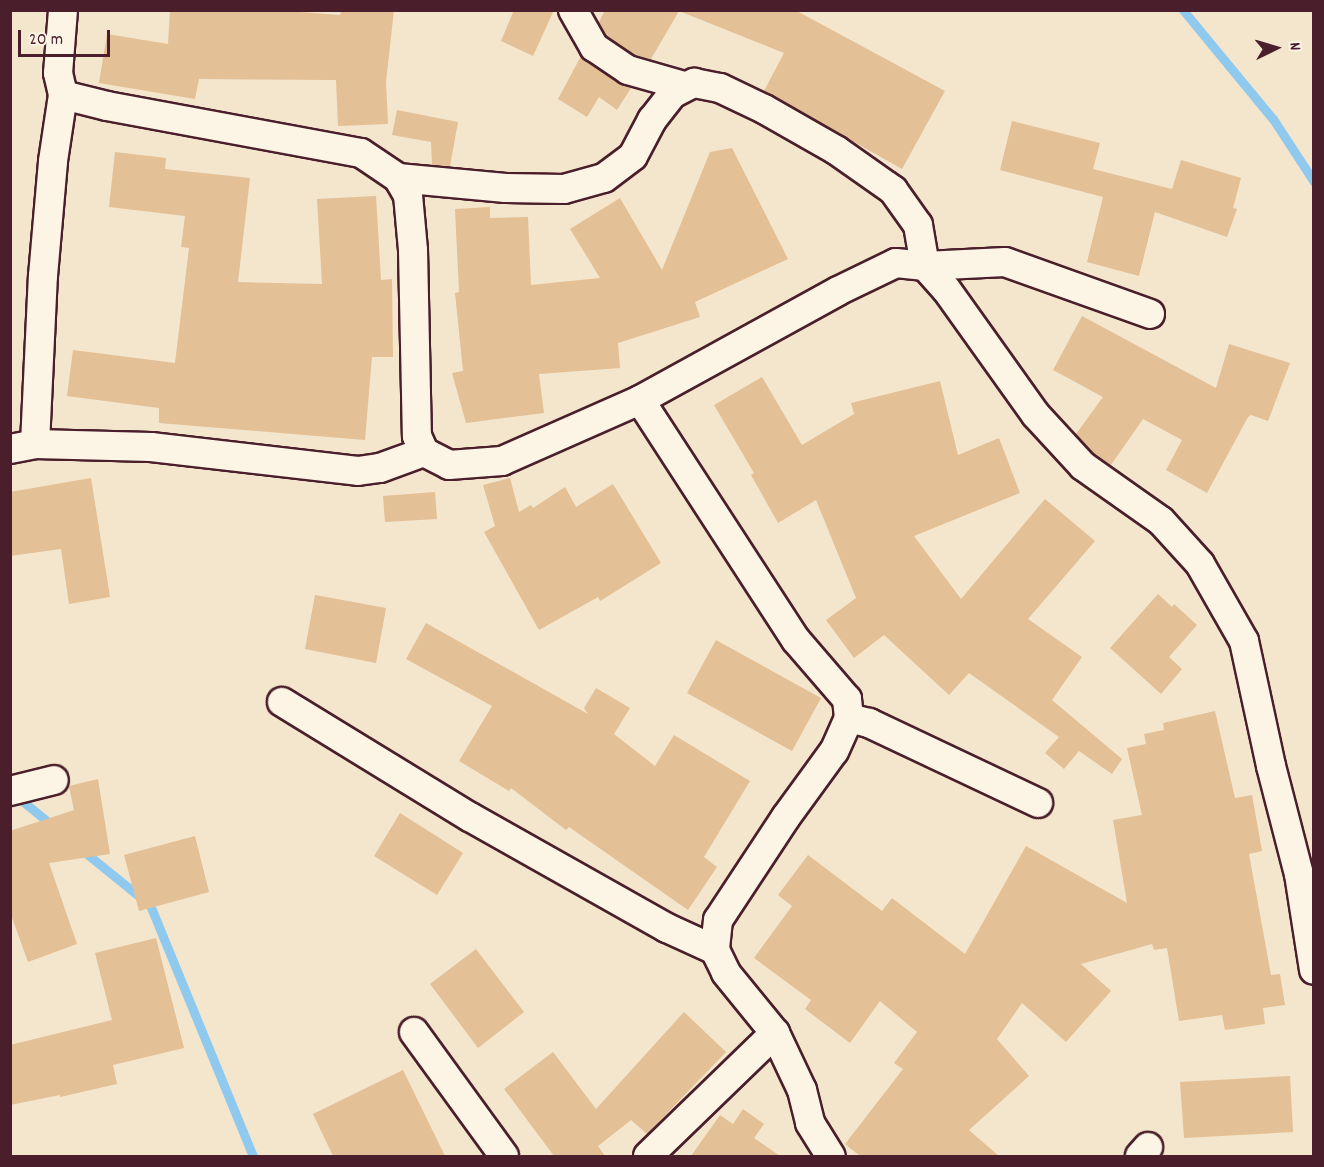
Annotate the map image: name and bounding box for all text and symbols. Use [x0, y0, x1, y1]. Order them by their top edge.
scale bar [21, 18, 112, 56]
north arrow [1246, 18, 1306, 78]
text: 20 m [29, 28, 63, 53]
text: N [1283, 41, 1306, 51]

